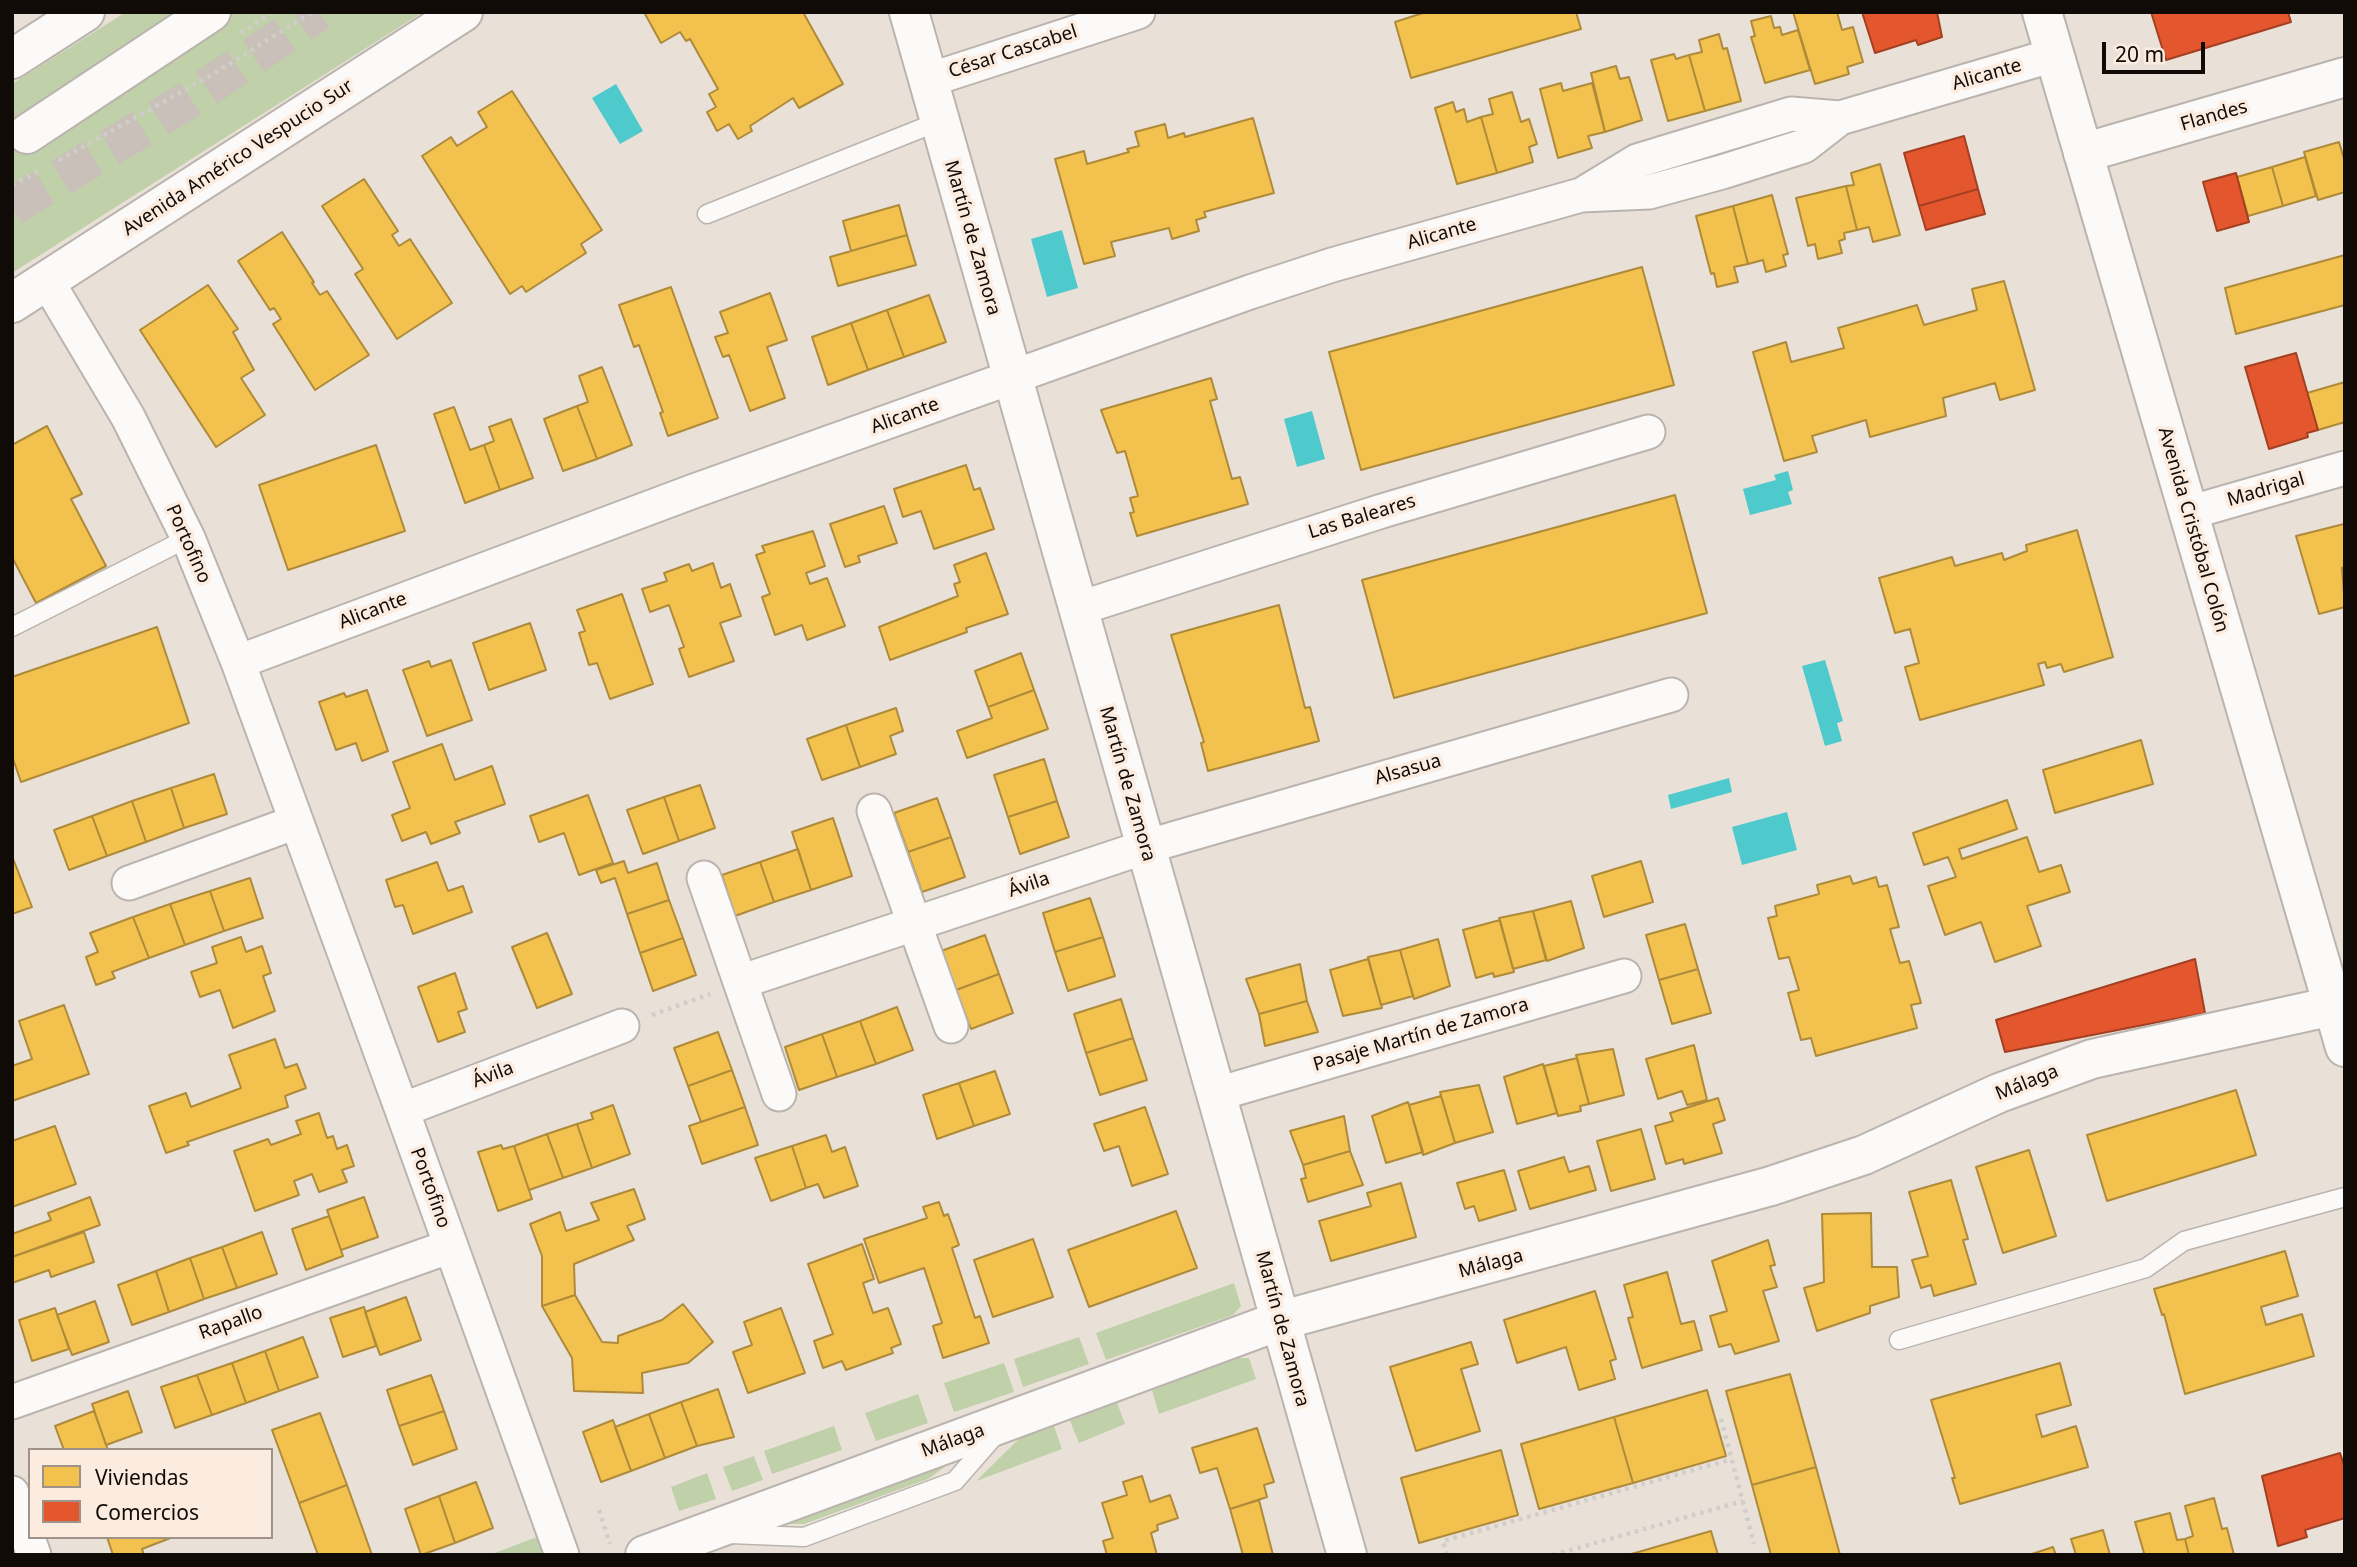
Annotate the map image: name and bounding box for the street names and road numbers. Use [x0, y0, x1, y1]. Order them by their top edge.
street label: César Cascabel [946, 20, 1080, 84]
street label: Alicante [1950, 54, 2024, 96]
street label: Avenida Américo Vespucio Sur [119, 75, 357, 241]
street label: Flandes [2178, 96, 2250, 136]
street label: Martín de Zamora [939, 158, 1005, 318]
street label: Alicante [1405, 213, 1479, 255]
street label: Alicante [868, 393, 942, 439]
street label: Avenida Cristóbal Colón [2153, 425, 2233, 635]
street label: Madrigal [2225, 468, 2307, 512]
street label: Las Baleares [1305, 490, 1419, 544]
street label: Portofino [161, 501, 215, 587]
street label: Alicante [336, 588, 410, 634]
street label: Martín de Zamora [1094, 704, 1160, 864]
street label: Alsasua [1372, 750, 1444, 790]
street label: Ávila [1005, 867, 1053, 903]
street label: Pasaje Martín de Zamora [1311, 993, 1531, 1077]
street label: Ávila [469, 1057, 517, 1093]
street label: Málaga [1992, 1060, 2062, 1106]
street label: Portofino [405, 1145, 455, 1231]
street label: Málaga [1456, 1244, 1526, 1284]
street label: Martín de Zamora [1250, 1249, 1314, 1409]
street label: Rapallo [196, 1301, 266, 1345]
street label: Málaga [918, 1419, 988, 1463]

